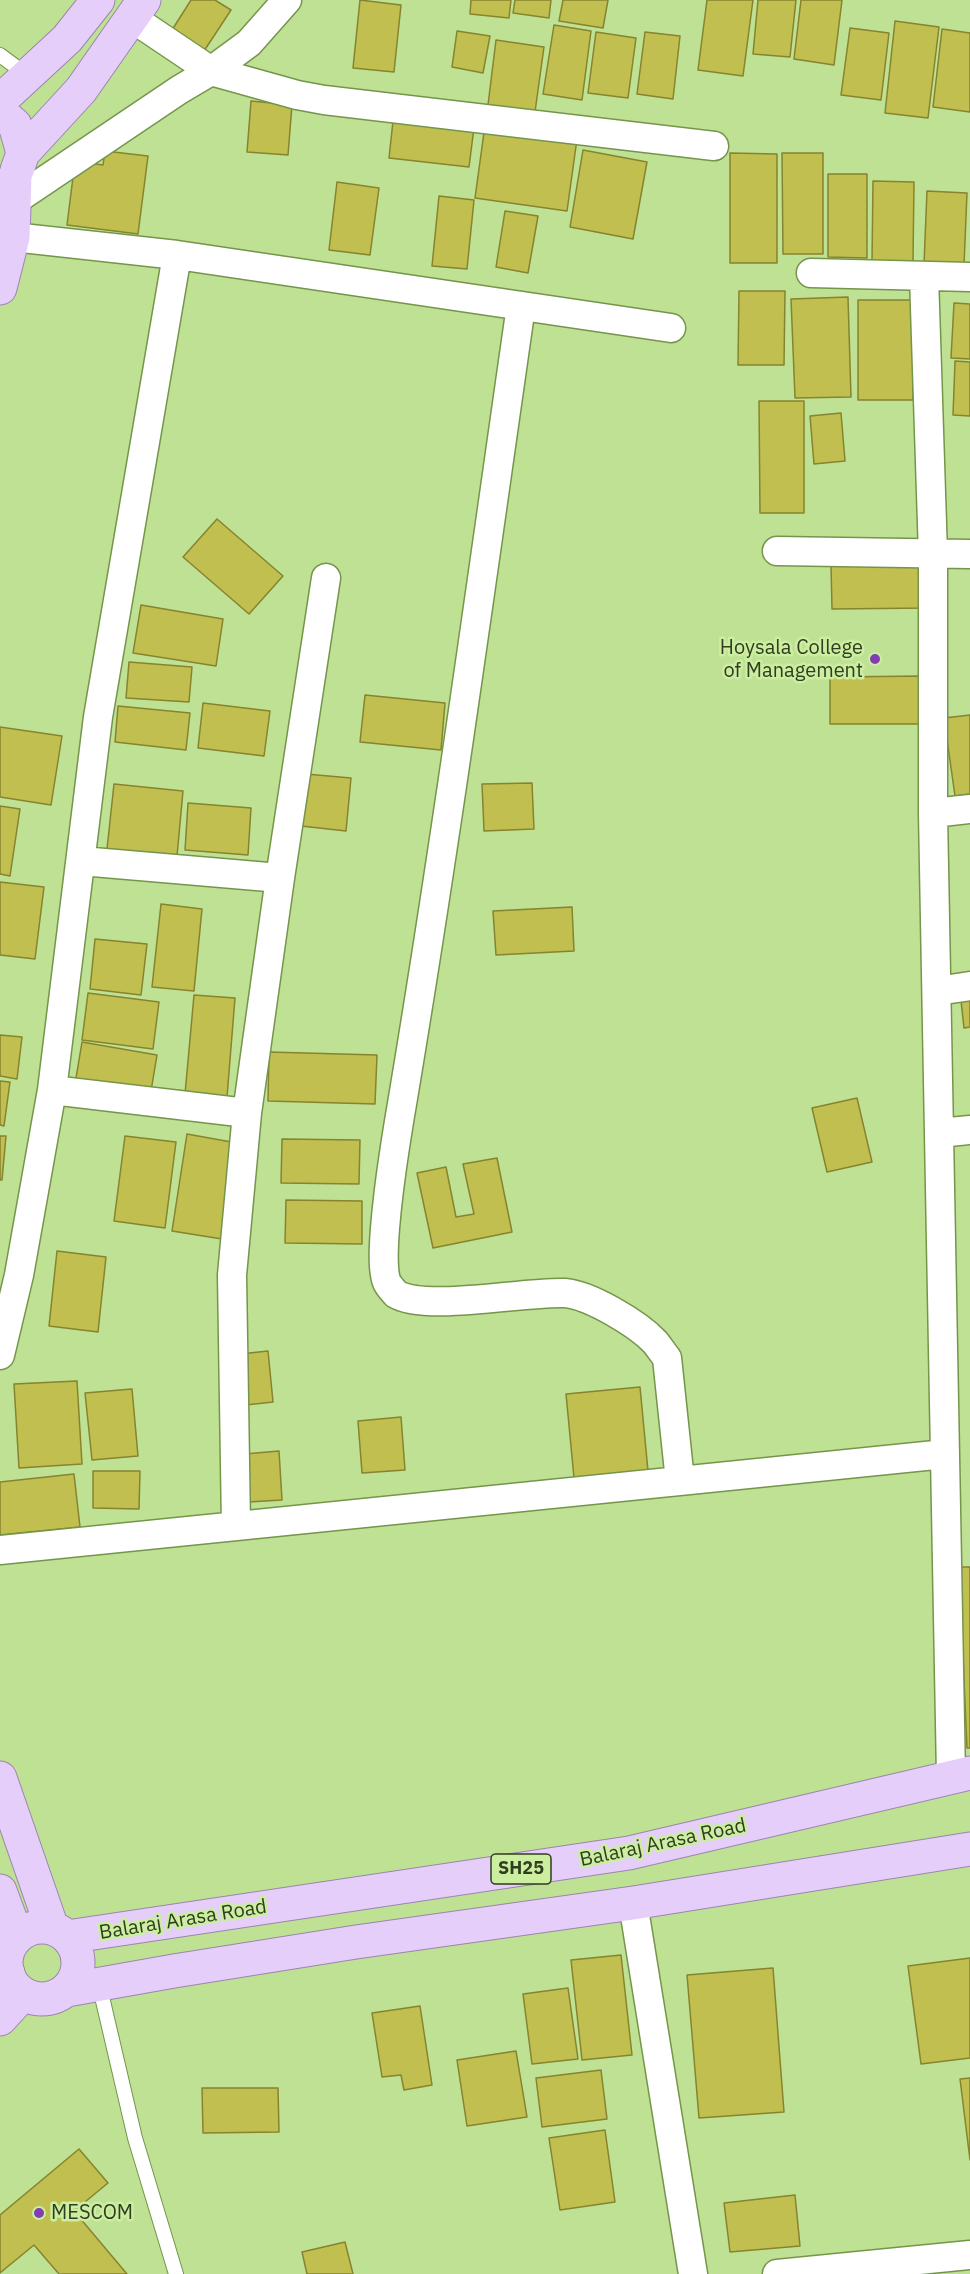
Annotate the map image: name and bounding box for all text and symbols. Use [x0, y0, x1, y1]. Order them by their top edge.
place label: Hoysala College of Management [720, 636, 863, 683]
marker: Hoysala College of Management [868, 652, 882, 666]
street label: Balaraj Arasa Road [578, 1814, 748, 1872]
road number: SH25 [491, 1854, 551, 1884]
street label: Balaraj Arasa Road [97, 1895, 269, 1945]
place label: MESCOM [51, 2201, 133, 2225]
marker: MESCOM [32, 2206, 46, 2220]

